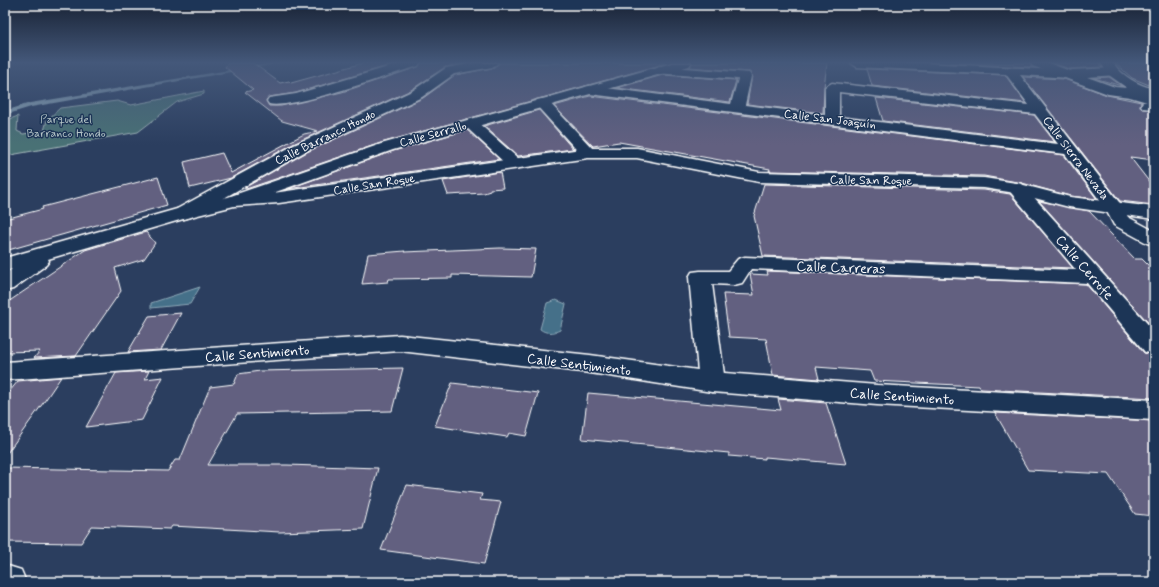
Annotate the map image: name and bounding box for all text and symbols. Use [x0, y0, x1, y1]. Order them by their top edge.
street label: Calle San Joaquín [783, 106, 877, 134]
street label: Calle Barranco Hondo [273, 107, 378, 169]
park label: Parque del Barranco Hondo [26, 112, 106, 142]
street label: Calle Sierra Nevada [1038, 113, 1112, 204]
street label: Calle Serrallo [398, 118, 469, 152]
street label: Calle San Roque [332, 171, 416, 199]
street label: Calle San Roque [830, 172, 913, 190]
street label: Calle Cerrofe [1051, 232, 1117, 304]
street label: Calle Carreras [796, 257, 886, 279]
street label: Calle Sentimiento [204, 341, 310, 367]
street label: Calle Sentimiento [526, 350, 632, 380]
street label: Calle Sentimiento [849, 384, 955, 410]

